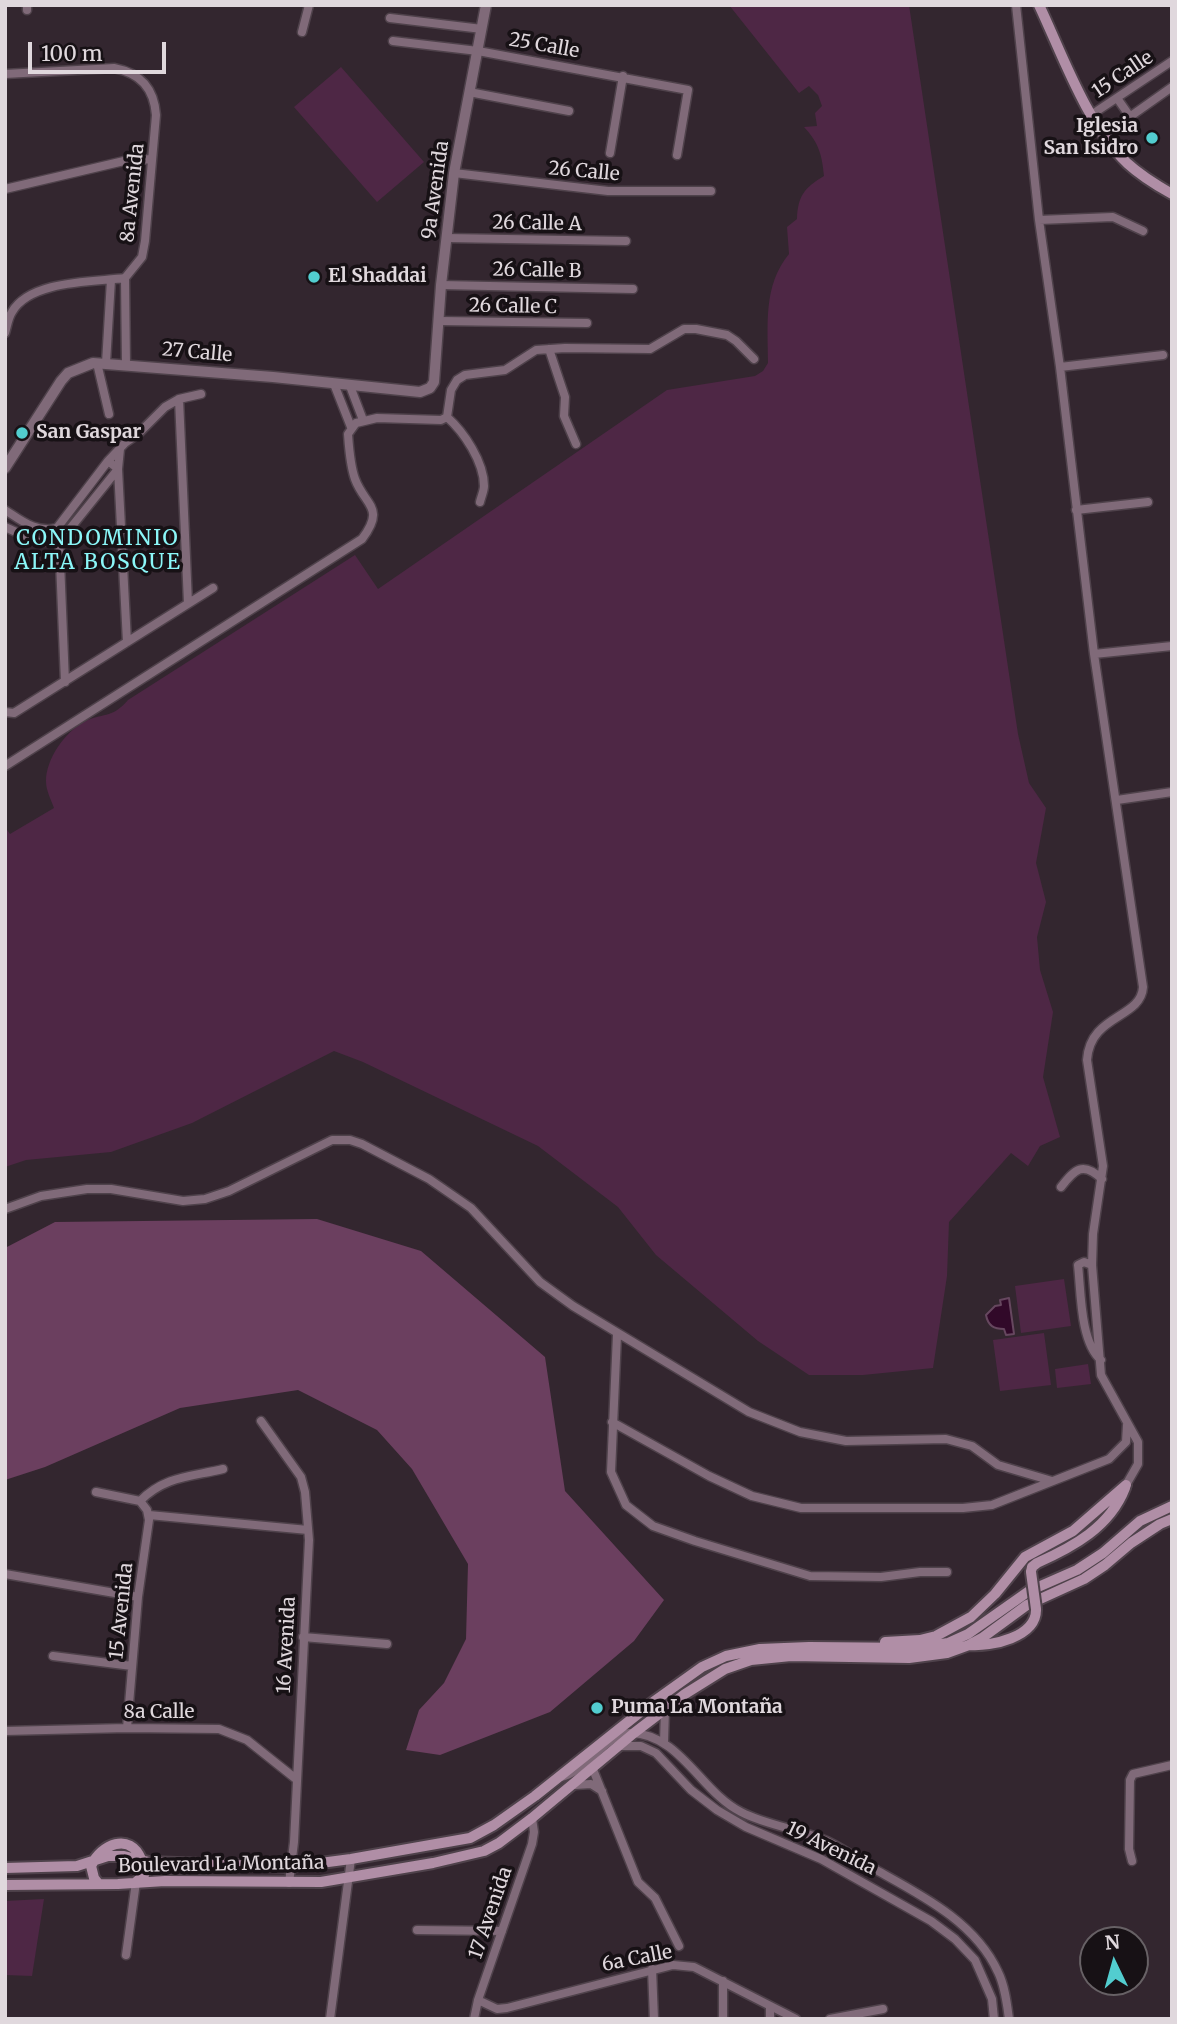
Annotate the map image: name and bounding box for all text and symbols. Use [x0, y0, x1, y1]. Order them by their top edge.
scale bar [32, 28, 170, 72]
street label: 25 Calle [507, 29, 581, 63]
text: 100 m [41, 40, 103, 67]
street label: 15 Calle [1088, 47, 1158, 103]
place label: Iglesia San Isidro [1044, 116, 1138, 160]
marker: Iglesia San Isidro [1144, 130, 1160, 146]
street label: 9a Avenida [418, 139, 454, 241]
street label: 8a Avenida [116, 142, 150, 244]
street label: 26 Calle [547, 158, 621, 186]
street label: 26 Calle A [492, 212, 582, 236]
street label: 26 Calle B [493, 259, 581, 283]
place label: El Shaddai [328, 266, 427, 288]
marker: El Shaddai [306, 269, 322, 285]
street label: 26 Calle C [469, 295, 557, 319]
street label: 27 Calle [161, 339, 233, 367]
place label: San Gaspar [36, 422, 141, 444]
marker: San Gaspar [14, 425, 30, 441]
district label: CONDOMINIO ALTA BOSQUE [16, 526, 180, 576]
street label: 15 Avenida [106, 1562, 138, 1660]
street label: 16 Avenida [273, 1596, 301, 1694]
place label: Puma La Montaña [611, 1697, 783, 1719]
marker: Puma La Montaña [589, 1700, 605, 1716]
street label: 8a Calle [124, 1702, 194, 1724]
street label: 19 Avenida [782, 1818, 880, 1880]
street label: Boulevard La Montaña [118, 1852, 324, 1878]
street label: 17 Avenida [465, 1864, 517, 1962]
north arrow [1079, 1926, 1149, 1996]
text: N [1104, 1929, 1121, 1955]
street label: 6a Calle [600, 1941, 674, 1977]

